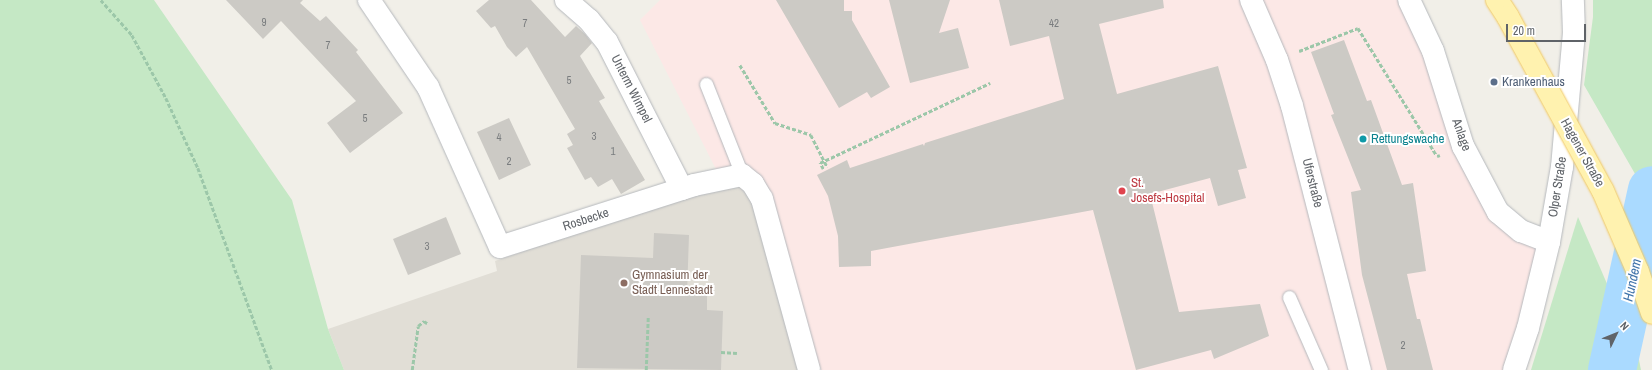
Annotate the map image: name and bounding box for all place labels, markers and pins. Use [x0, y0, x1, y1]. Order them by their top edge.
place label: Krankenhaus [1502, 74, 1565, 90]
marker: Krankenhaus [1489, 77, 1499, 87]
place label: Rettungswache [1371, 131, 1444, 147]
marker: Rettungswache [1358, 134, 1368, 144]
place label: St. Josefs-Hospital [1131, 176, 1204, 207]
marker: St. Josefs-Hospital [1116, 185, 1128, 197]
place label: Gymnasium der Stadt Lennestadt [632, 268, 713, 299]
marker: Gymnasium der Stadt Lennestadt [619, 278, 629, 288]

